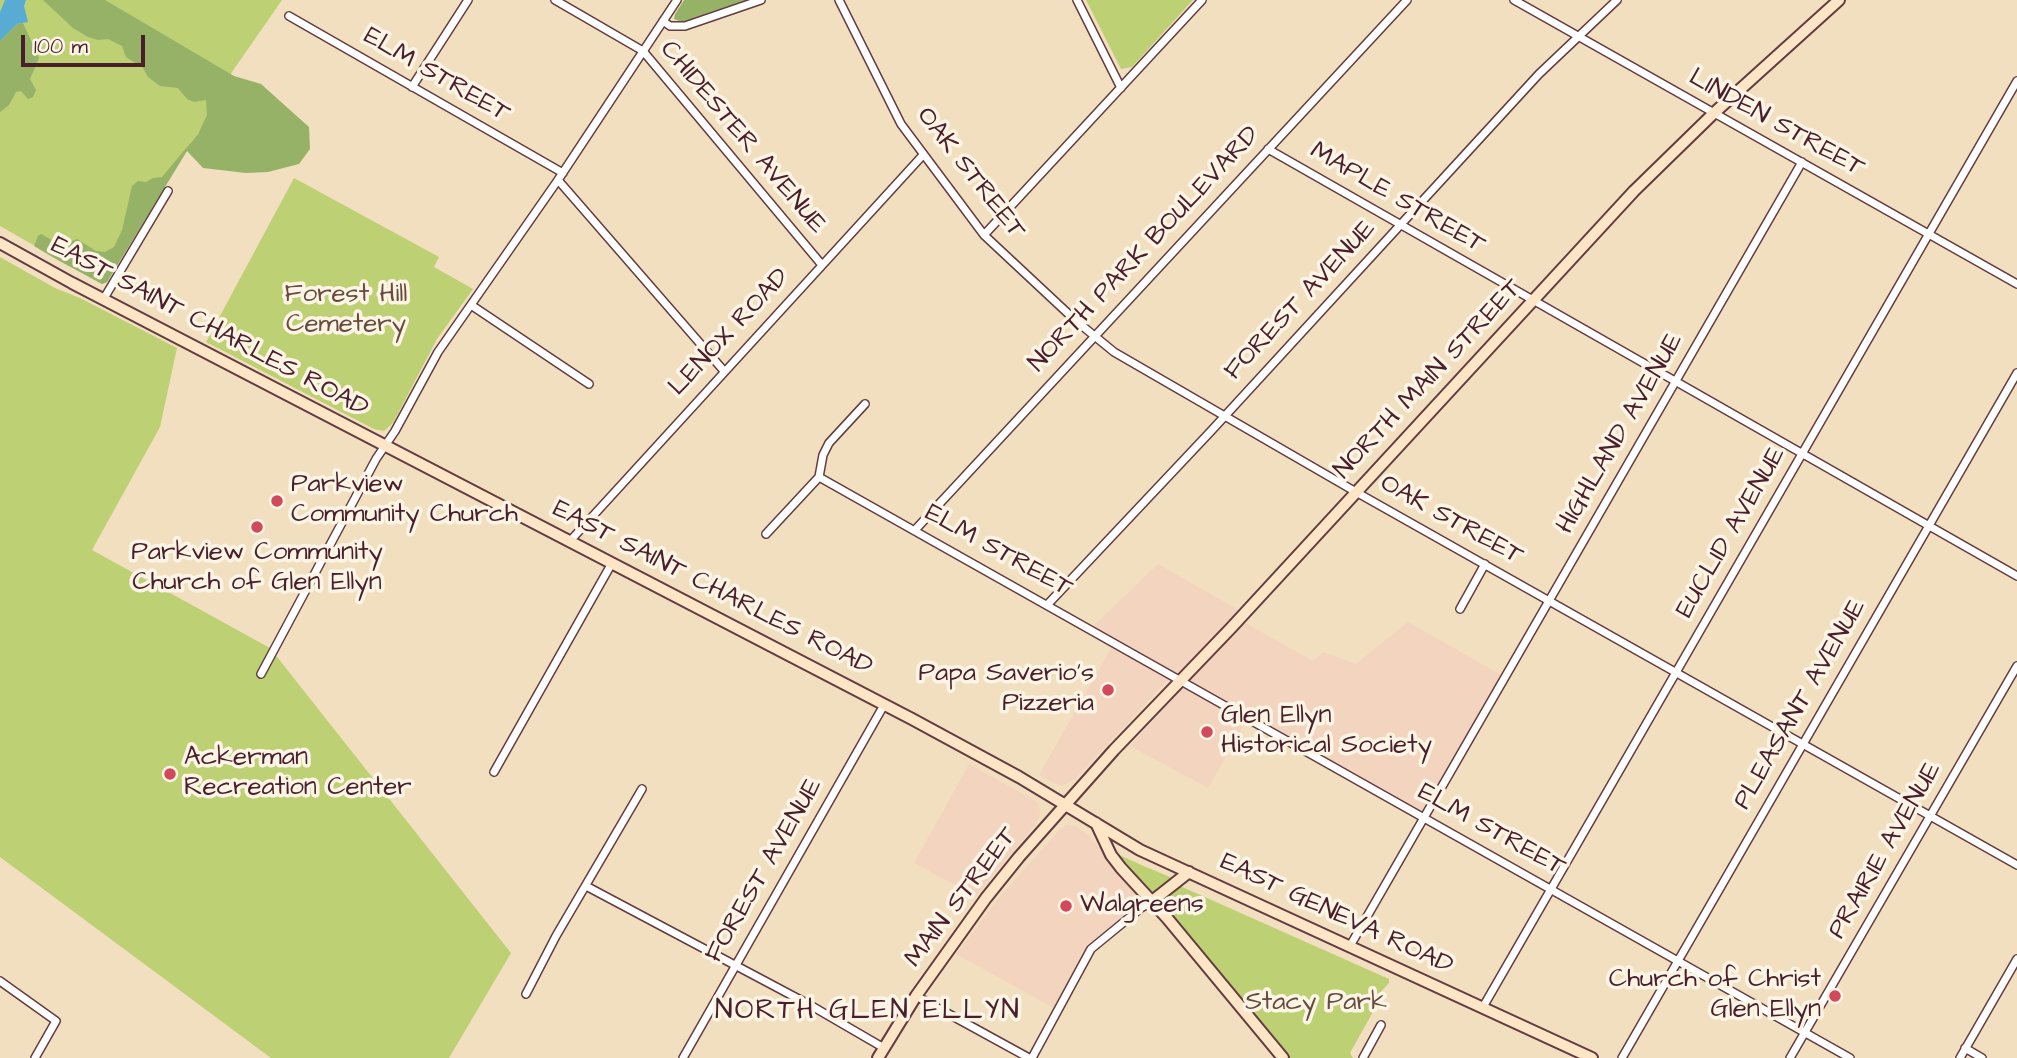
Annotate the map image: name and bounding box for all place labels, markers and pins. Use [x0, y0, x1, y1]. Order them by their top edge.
place label: Parkview Community Church [291, 470, 518, 532]
marker: Parkview Community Church [269, 493, 285, 509]
marker: Parkview Community Church of Glen Ellyn [249, 519, 265, 535]
place label: Parkview Community Church of Glen Ellyn [131, 538, 383, 600]
place label: Papa Saverio's Pizzeria [918, 659, 1094, 720]
marker: Papa Saverio's Pizzeria [1100, 682, 1116, 698]
place label: Glen Ellyn Historical Society [1221, 701, 1432, 762]
marker: Glen Ellyn Historical Society [1199, 724, 1215, 740]
place label: Ackerman Recreation Center [184, 743, 412, 804]
marker: Ackerman Recreation Center [162, 766, 178, 782]
place label: Walgreens [1080, 890, 1204, 922]
marker: Walgreens [1058, 898, 1074, 914]
place label: Church of Christ Glen Ellyn [1609, 965, 1821, 1026]
marker: Church of Christ Glen Ellyn [1827, 988, 1843, 1004]

